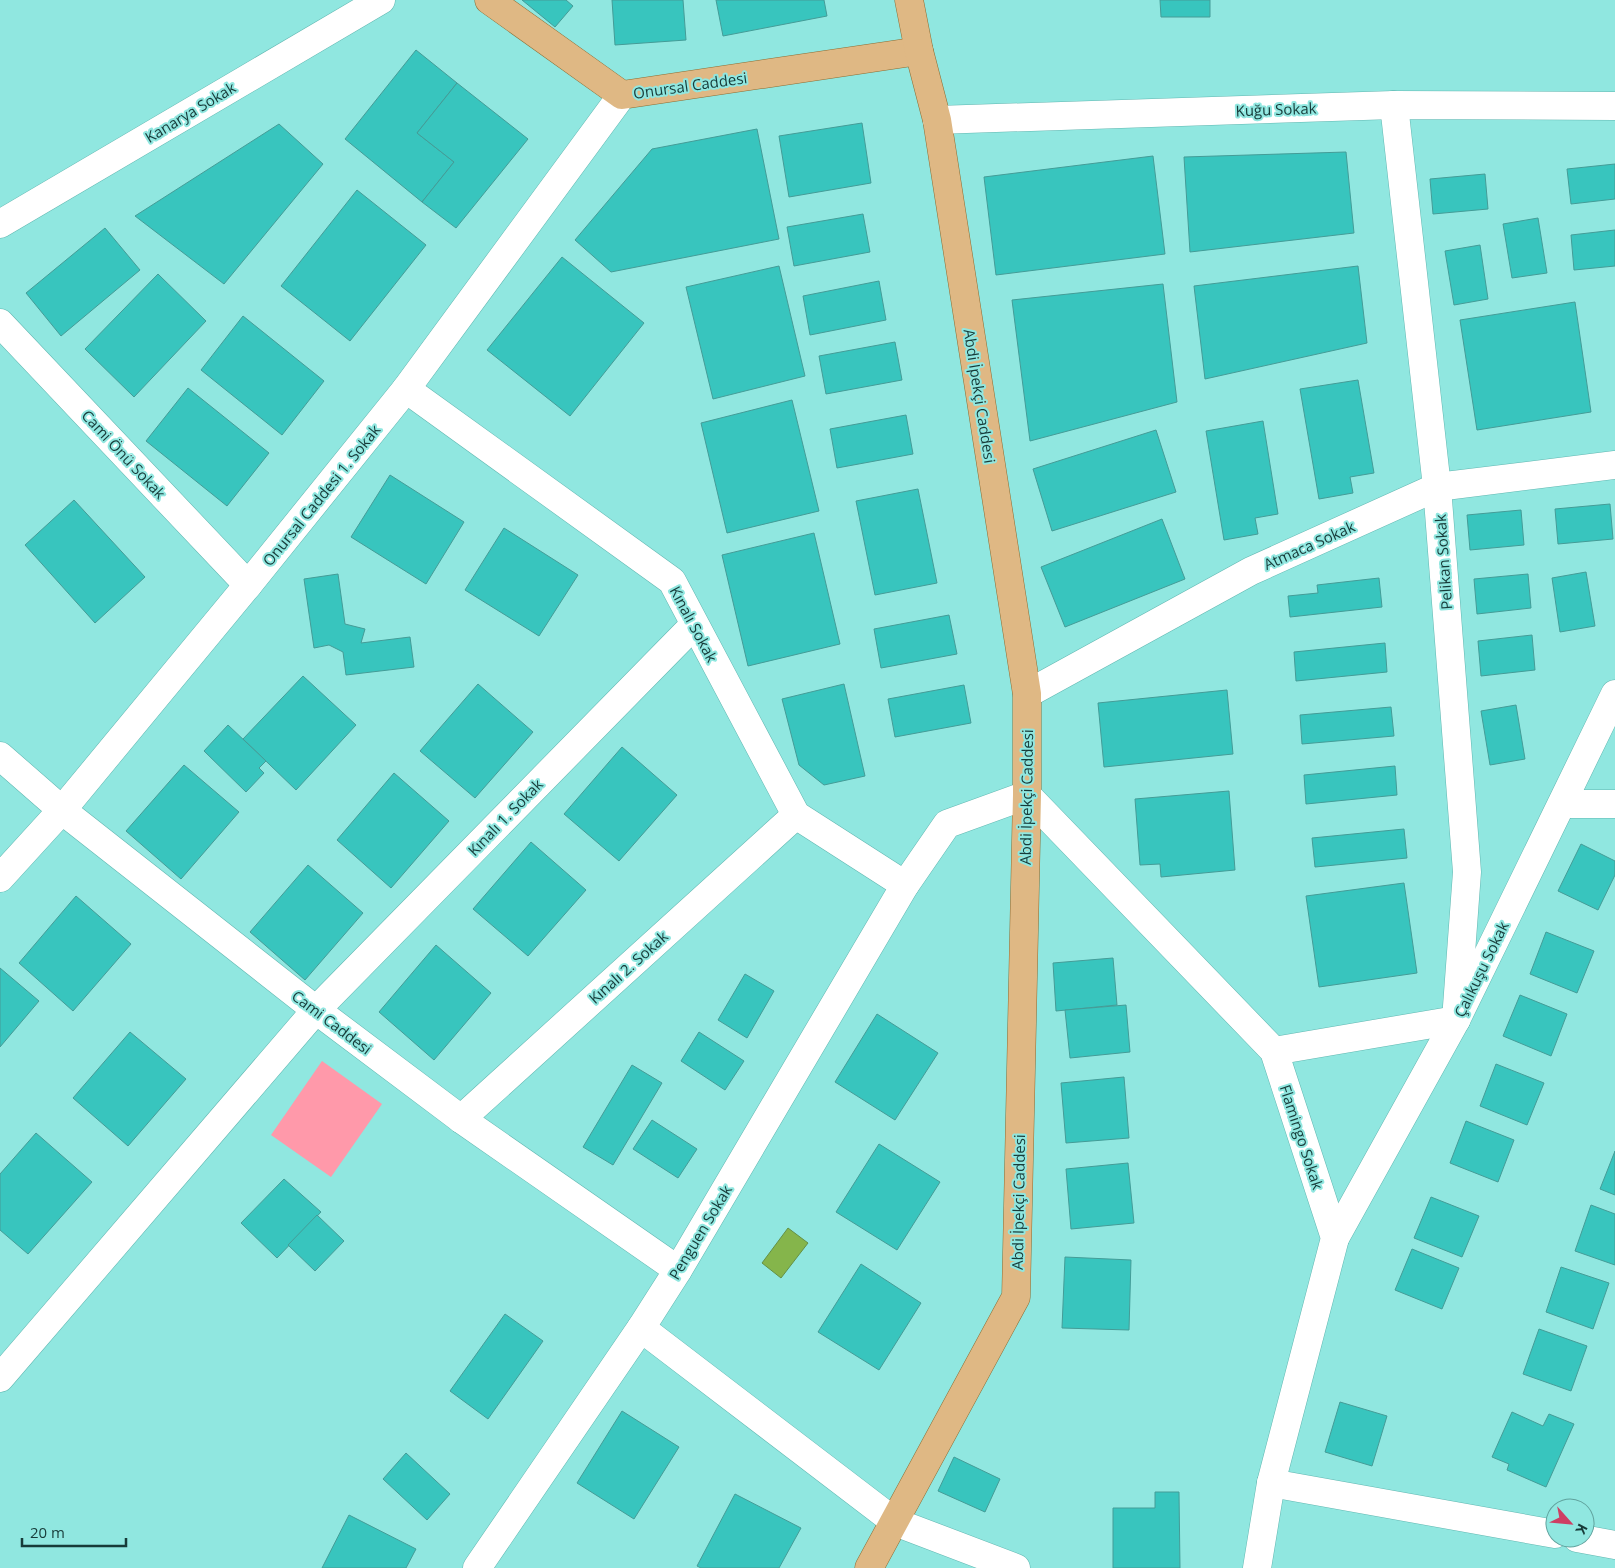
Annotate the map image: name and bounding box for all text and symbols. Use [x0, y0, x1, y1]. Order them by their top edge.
street label: Onursal Caddesi [632, 67, 748, 103]
street label: Kanarya Sokak [141, 77, 239, 147]
street label: Kuğu Sokak [1235, 98, 1317, 120]
street label: Abdi İpekçi Caddesi [960, 327, 1000, 465]
street label: Cami Önü Sokak [78, 405, 170, 503]
street label: Onursal Caddesi 1. Sokak [258, 420, 384, 570]
street label: Pelikan Sokak [1430, 513, 1456, 610]
street label: Atmaca Sokak [1260, 516, 1358, 574]
street label: Kınalı Sokak [666, 583, 722, 666]
street label: Abdi İpekçi Caddesi [1015, 729, 1037, 865]
street label: Kınalı 1. Sokak [463, 774, 547, 860]
street label: Çalıkuşu Sokak [1449, 918, 1513, 1020]
street label: Kınalı 2. Sokak [584, 926, 672, 1008]
street label: Cami Caddesi [288, 985, 376, 1059]
street label: Flamingo Sokak [1276, 1082, 1328, 1192]
street label: Abdi İpekçi Caddesi [1007, 1134, 1029, 1270]
street label: Penguen Sokak [664, 1181, 736, 1283]
north arrow [1545, 1498, 1595, 1548]
scale bar [22, 1516, 126, 1548]
text: K [1571, 1521, 1593, 1538]
text: 20 m [30, 1522, 65, 1542]

